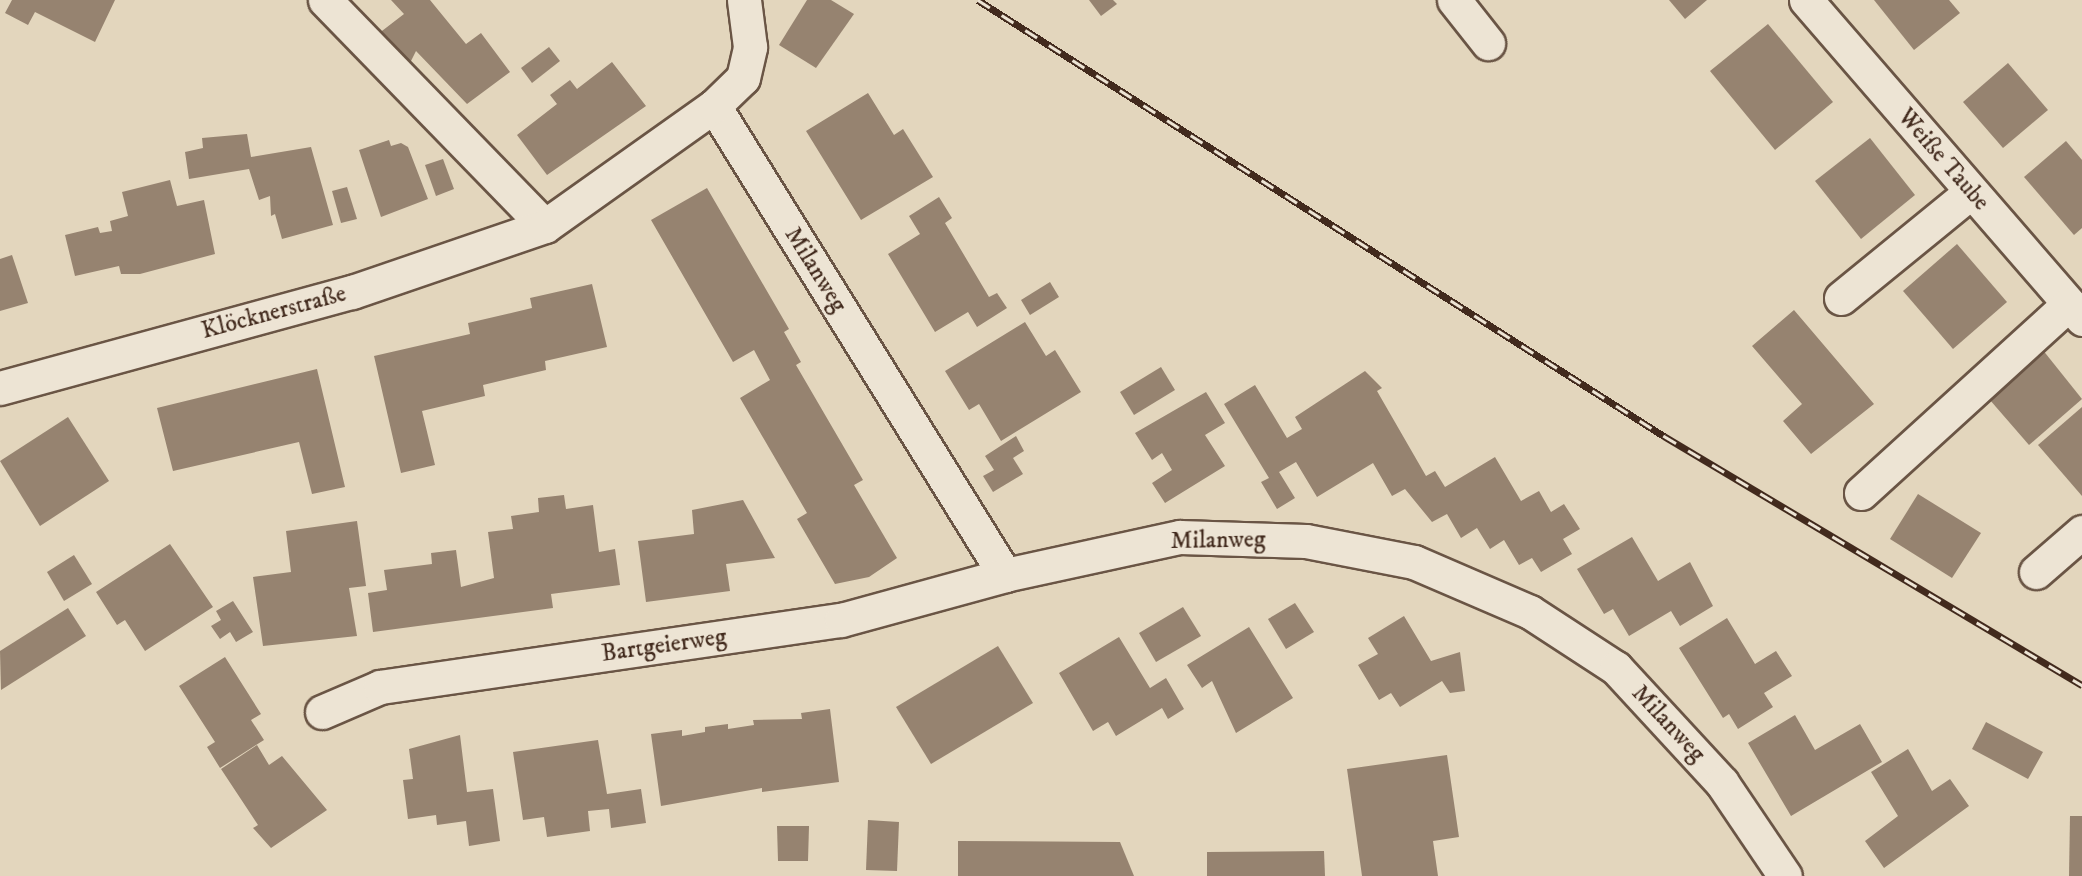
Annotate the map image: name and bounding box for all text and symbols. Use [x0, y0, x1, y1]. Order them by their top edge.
street label: Weiße Taube [1891, 103, 1995, 217]
street label: Milanweg [778, 222, 852, 318]
street label: Klöcknerstraße [199, 280, 349, 346]
street label: Milanweg [1170, 526, 1266, 556]
street label: Bartgeierweg [600, 623, 728, 669]
street label: Milanweg [1625, 679, 1711, 769]

